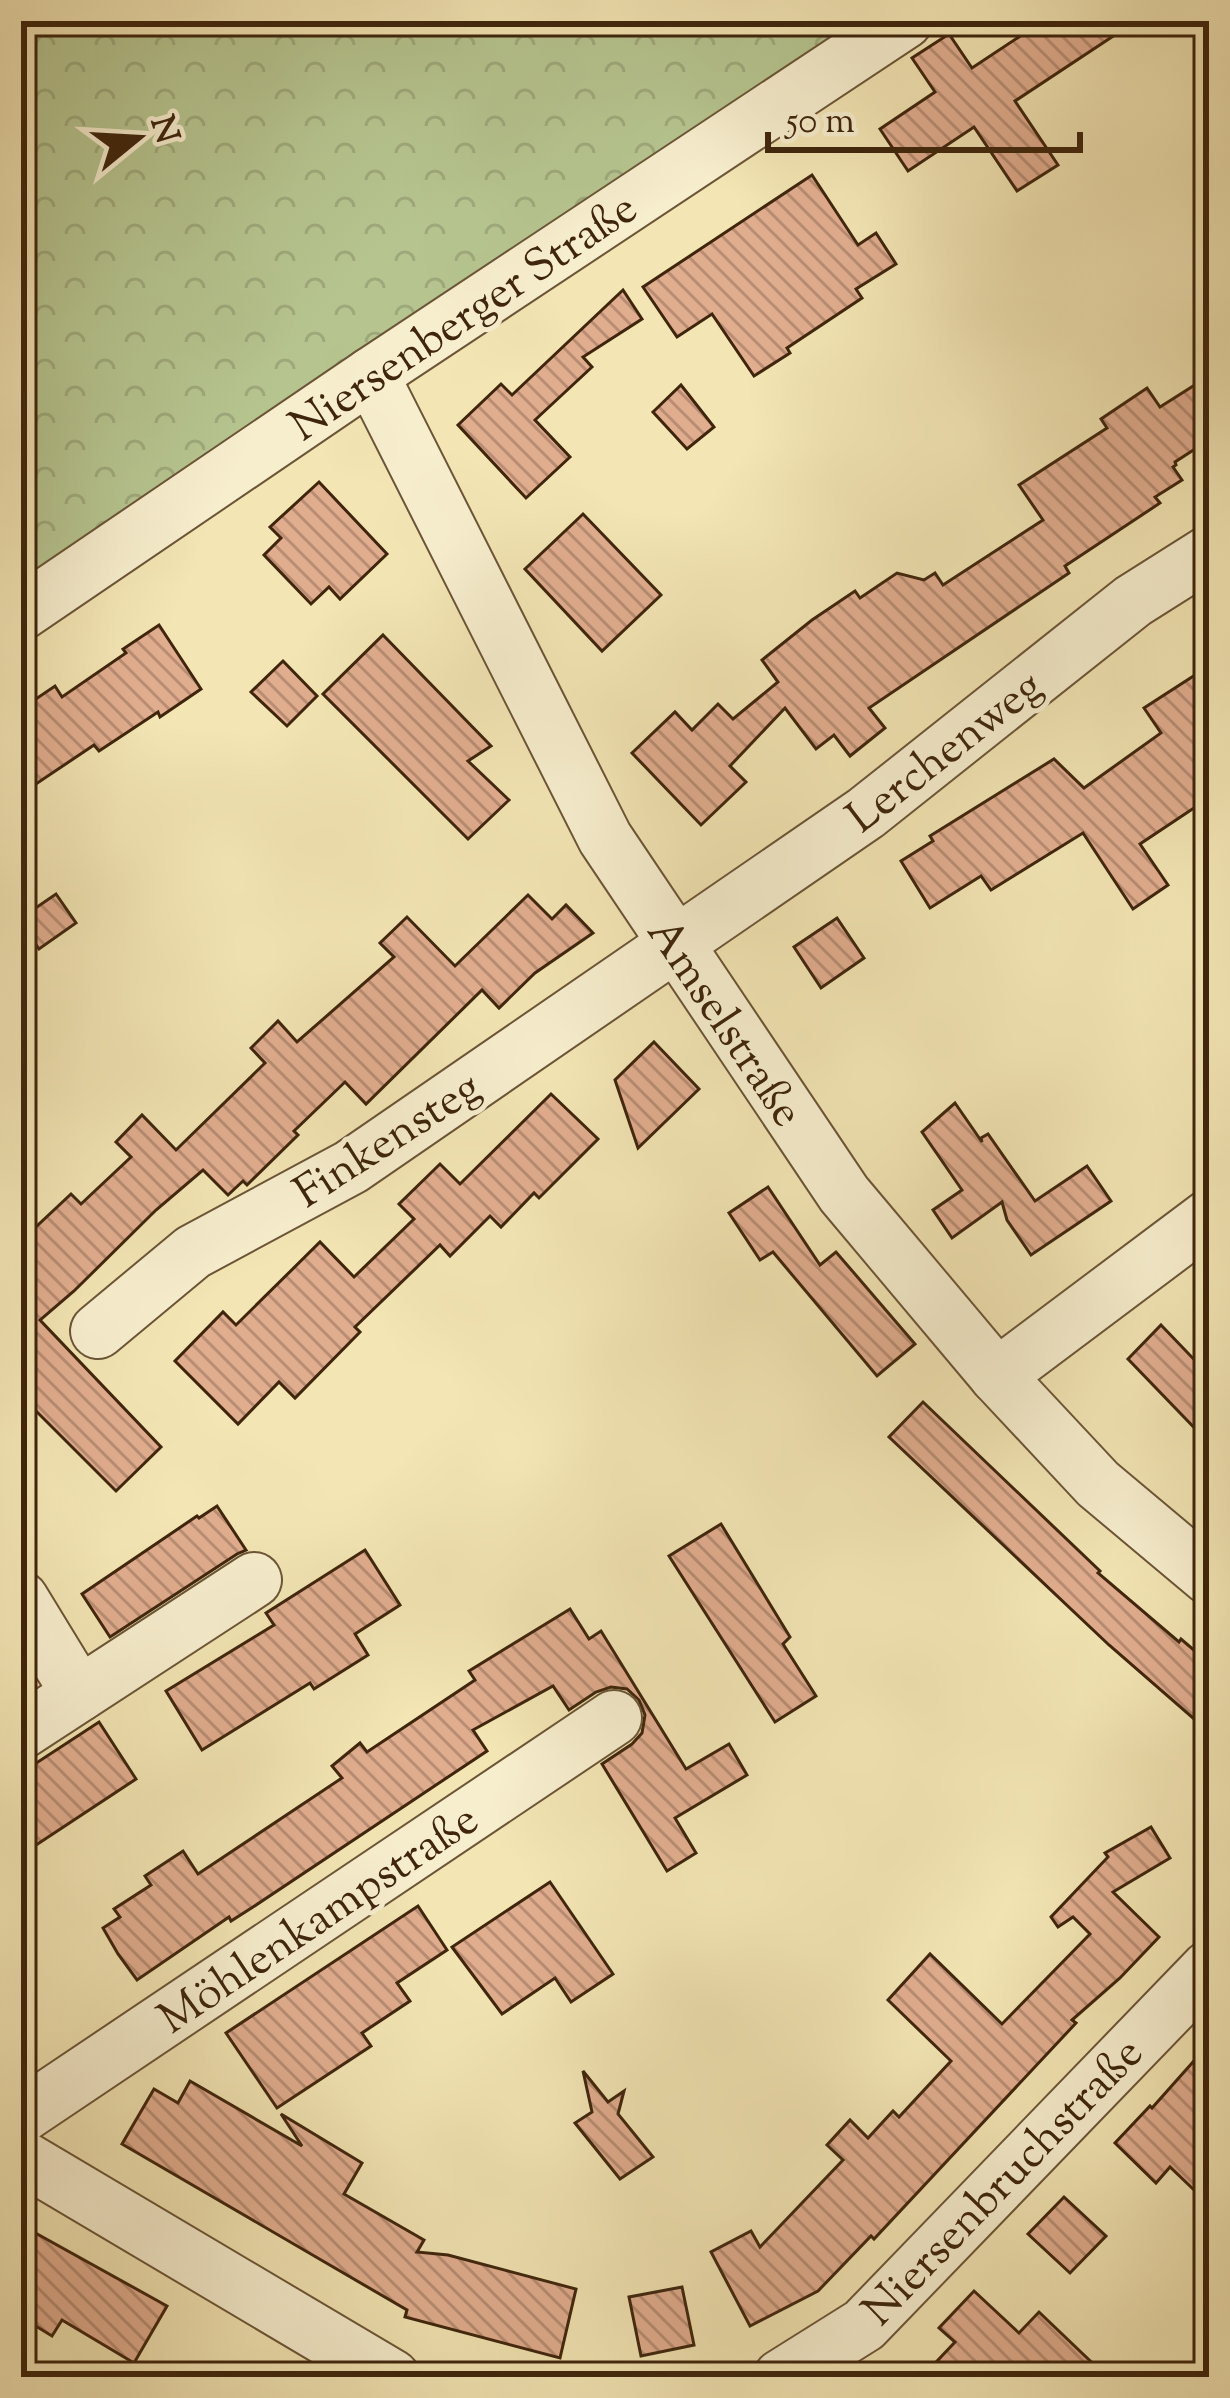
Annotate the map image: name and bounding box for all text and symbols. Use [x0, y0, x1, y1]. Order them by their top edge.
north arrow [78, 78, 198, 198]
scale bar [768, 78, 1080, 152]
text: 50 m [784, 97, 855, 149]
text: N [136, 110, 190, 150]
street label: Niersenberger Straße [278, 179, 652, 460]
street label: Lerchenweg [835, 657, 1058, 852]
street label: Amselstraße [628, 906, 817, 1142]
street label: Finkensteg [283, 1058, 495, 1227]
street label: Möhlenkampstraße [147, 1790, 493, 2053]
street label: Niersenbruchstraße [850, 2024, 1160, 2343]

